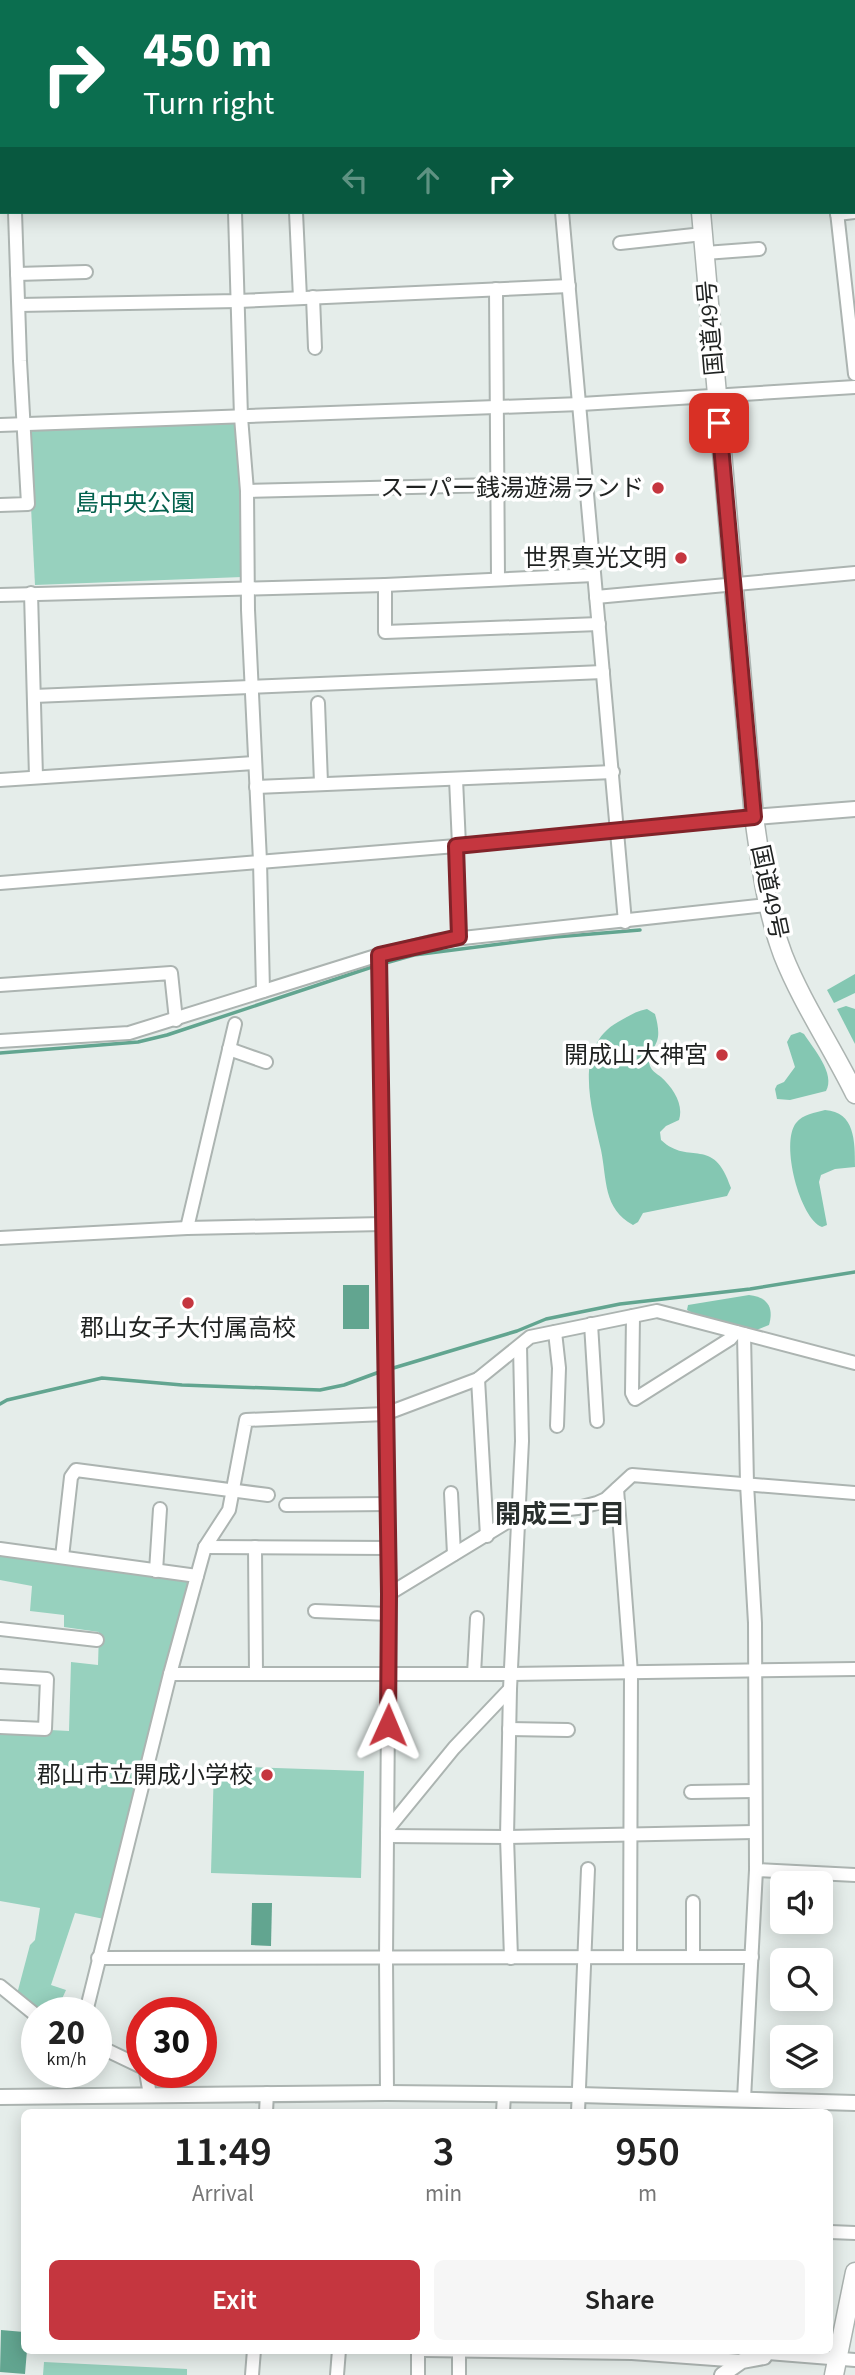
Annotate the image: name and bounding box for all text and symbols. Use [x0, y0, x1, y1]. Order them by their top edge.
text: 450 m [143, 16, 272, 86]
icon: right [28, 28, 119, 119]
text: Turn right [143, 81, 274, 127]
icon: left [336, 161, 374, 199]
icon: ahead [409, 161, 447, 199]
icon: right [482, 161, 520, 199]
street label: 国道49号 [689, 279, 733, 377]
pin [689, 393, 749, 453]
icon: arrive [700, 404, 738, 442]
place label: スーパー銭湯遊湯ランド [380, 471, 644, 506]
marker: スーパー銭湯遊湯ランド [650, 480, 666, 496]
park label: 島中央公園 [75, 486, 195, 521]
place label: 世界真光文明 [523, 541, 667, 576]
marker: 世界真光文明 [673, 550, 689, 566]
street label: 国道49号 [742, 841, 796, 943]
place label: 開成山大神宮 [564, 1038, 708, 1073]
marker: 開成山大神宮 [714, 1047, 730, 1063]
marker: 郡山女子大付属高校 [180, 1295, 196, 1311]
place label: 郡山女子大付属高校 [80, 1311, 296, 1346]
district label: 開成三丁目 [495, 1496, 625, 1533]
position arrow [351, 1688, 425, 1762]
place label: 郡山市立開成小学校 [37, 1758, 253, 1793]
marker: 郡山市立開成小学校 [259, 1767, 275, 1783]
map controls [770, 1871, 833, 2088]
button: sound [770, 1871, 833, 1934]
button: search [770, 1948, 833, 2011]
speed limit sign: 30 [126, 1997, 217, 2088]
text: 20 [48, 2008, 85, 2058]
button: layers [770, 2025, 833, 2088]
text: km/h [47, 2047, 86, 2072]
text: 11:49 [174, 2122, 272, 2182]
text: 3 [433, 2122, 454, 2182]
text: 950 [615, 2122, 680, 2182]
text: Arrival [192, 2177, 254, 2210]
text: min [425, 2177, 462, 2210]
text: m [638, 2177, 657, 2210]
button: Exit [49, 2260, 420, 2340]
button: Share [434, 2260, 805, 2340]

